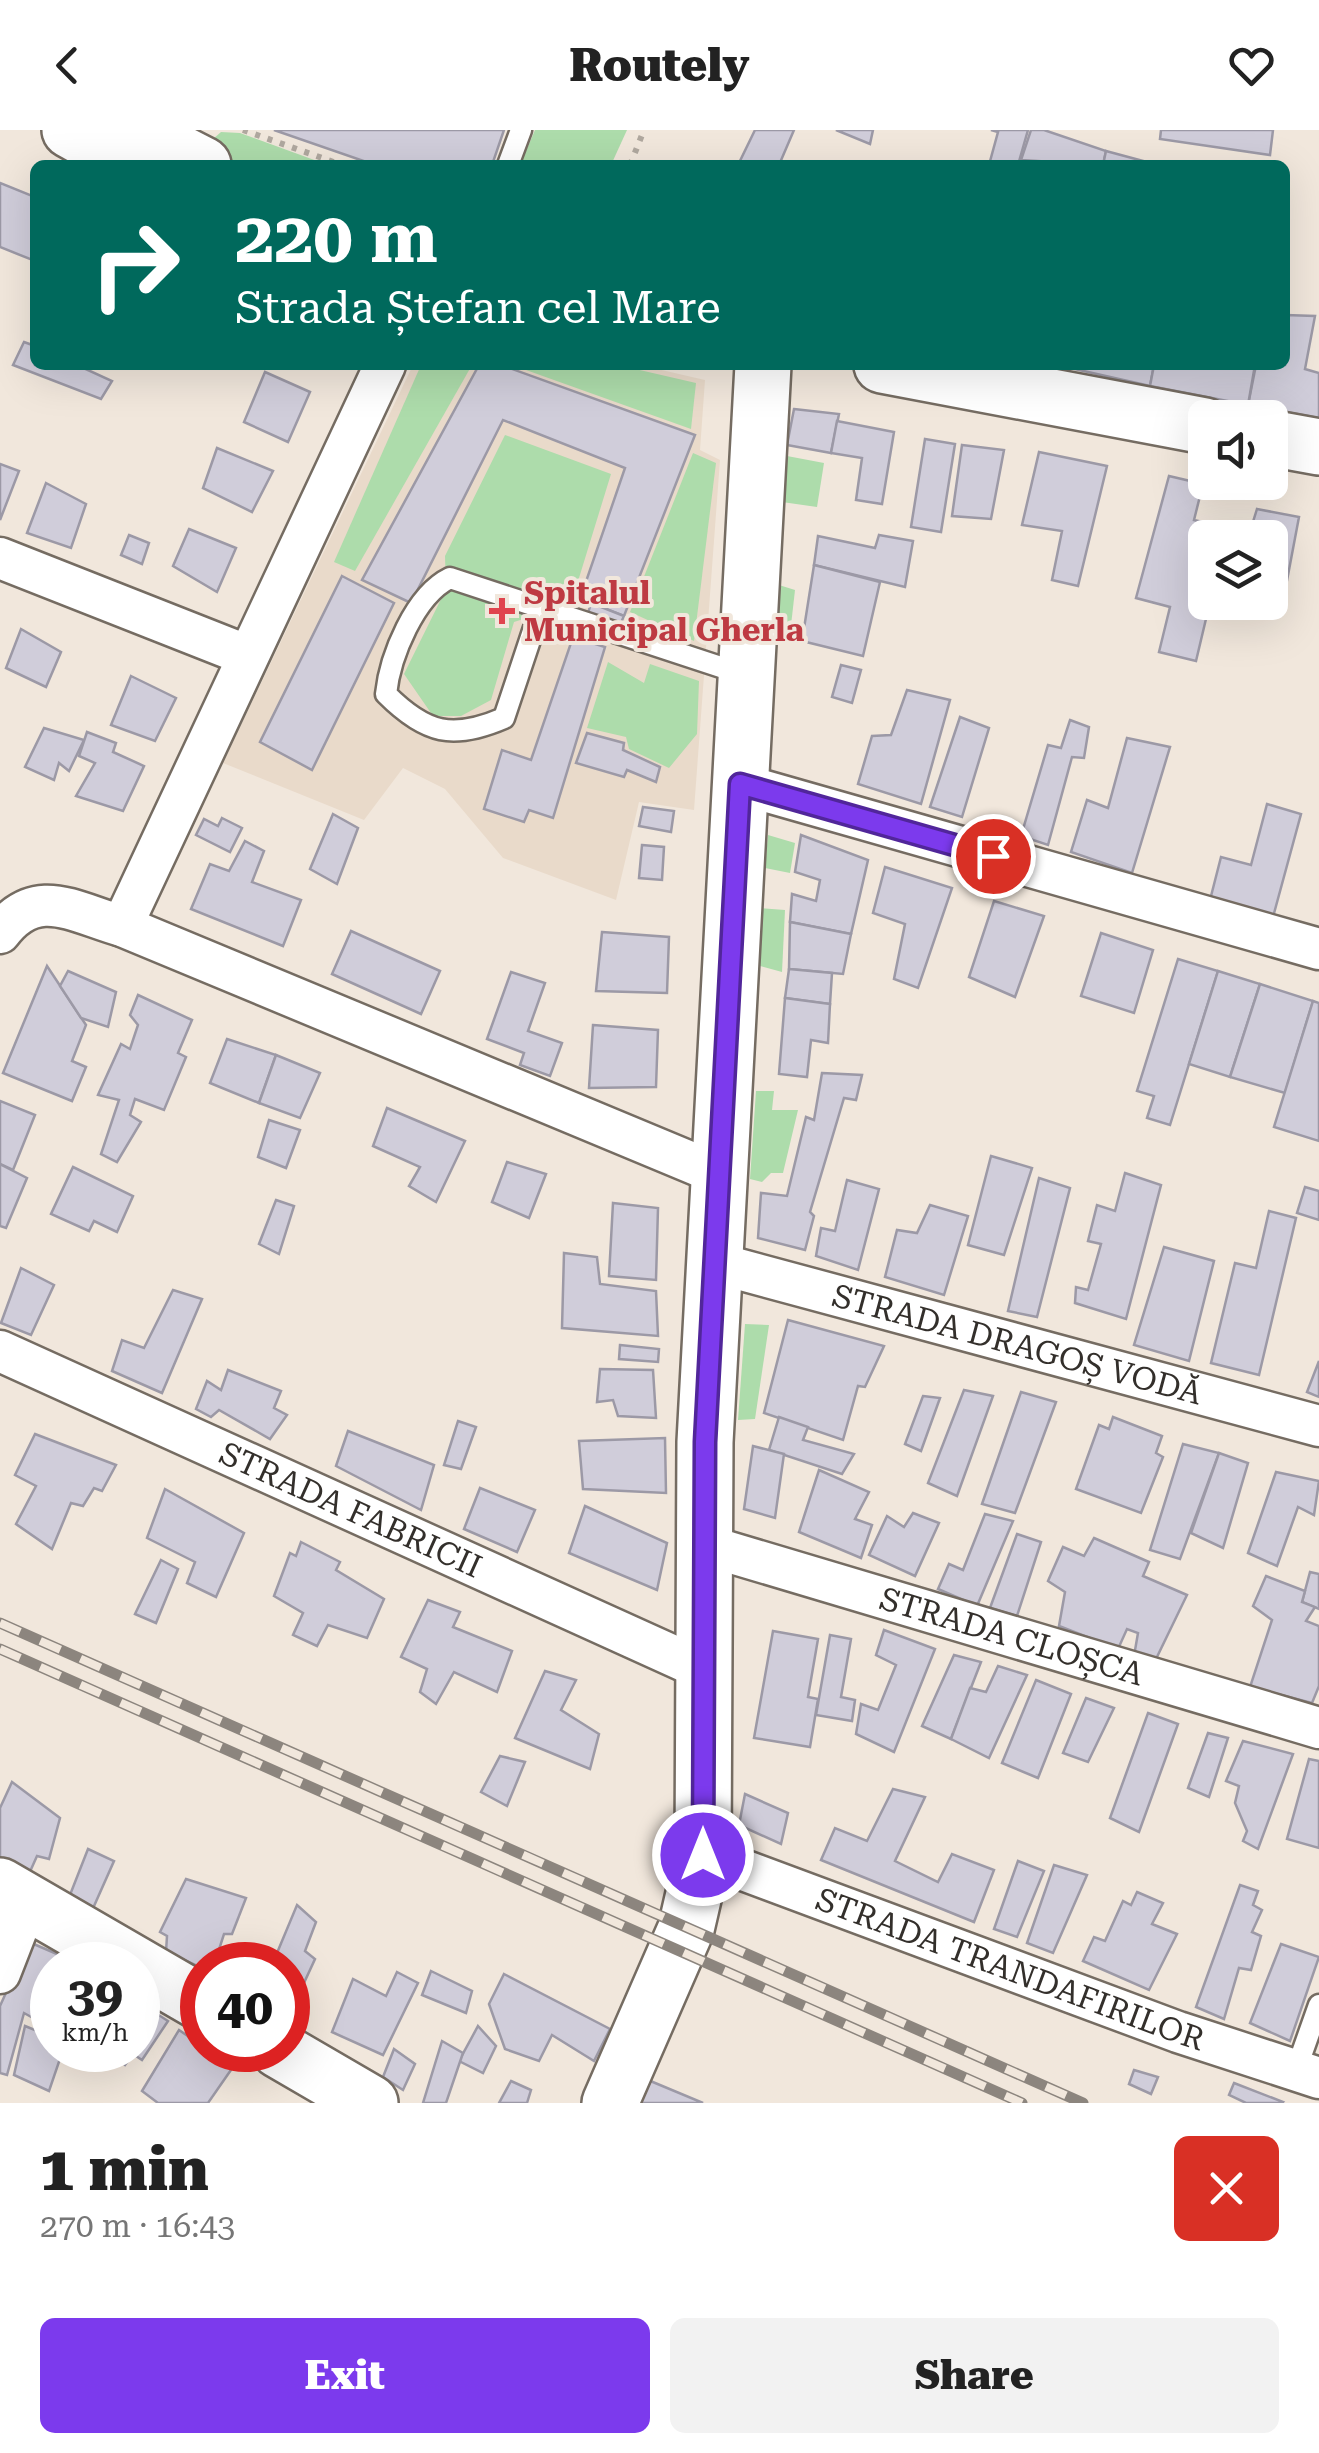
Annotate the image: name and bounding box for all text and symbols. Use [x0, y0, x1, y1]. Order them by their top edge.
icon: back [40, 38, 95, 93]
icon: heart [1224, 38, 1279, 93]
text: Routely [569, 39, 750, 92]
text: 220 m [235, 197, 438, 279]
icon: right [70, 200, 200, 330]
text: Strada Ștefan cel Mare [235, 281, 721, 334]
map controls [1188, 400, 1288, 620]
button: sound [1188, 400, 1288, 500]
button: layers [1188, 520, 1288, 620]
place label: Spitalul Municipal Gherla [524, 574, 805, 649]
marker: Spitalul Municipal Gherla [489, 598, 515, 624]
pin [951, 814, 1036, 899]
icon: arrive [966, 829, 1021, 884]
street label: STRADA DRAGOȘ VODĂ [828, 1276, 1207, 1413]
street label: STRADA FABRICII [214, 1434, 488, 1586]
street label: STRADA CLOȘCA [875, 1579, 1149, 1694]
position arrow [651, 1803, 755, 1907]
street label: STRADA TRANDAFIRILOR [811, 1880, 1210, 2058]
speed limit sign: 40 [180, 1942, 310, 2072]
text: 39 [67, 1966, 123, 2024]
text: km/h [62, 2018, 128, 2047]
text: 1 min [40, 2134, 209, 2205]
button: close [1174, 2136, 1279, 2241]
text: 270 m · 16:43 [40, 2207, 235, 2245]
button: Exit [40, 2318, 650, 2433]
button: Share [670, 2318, 1279, 2433]

